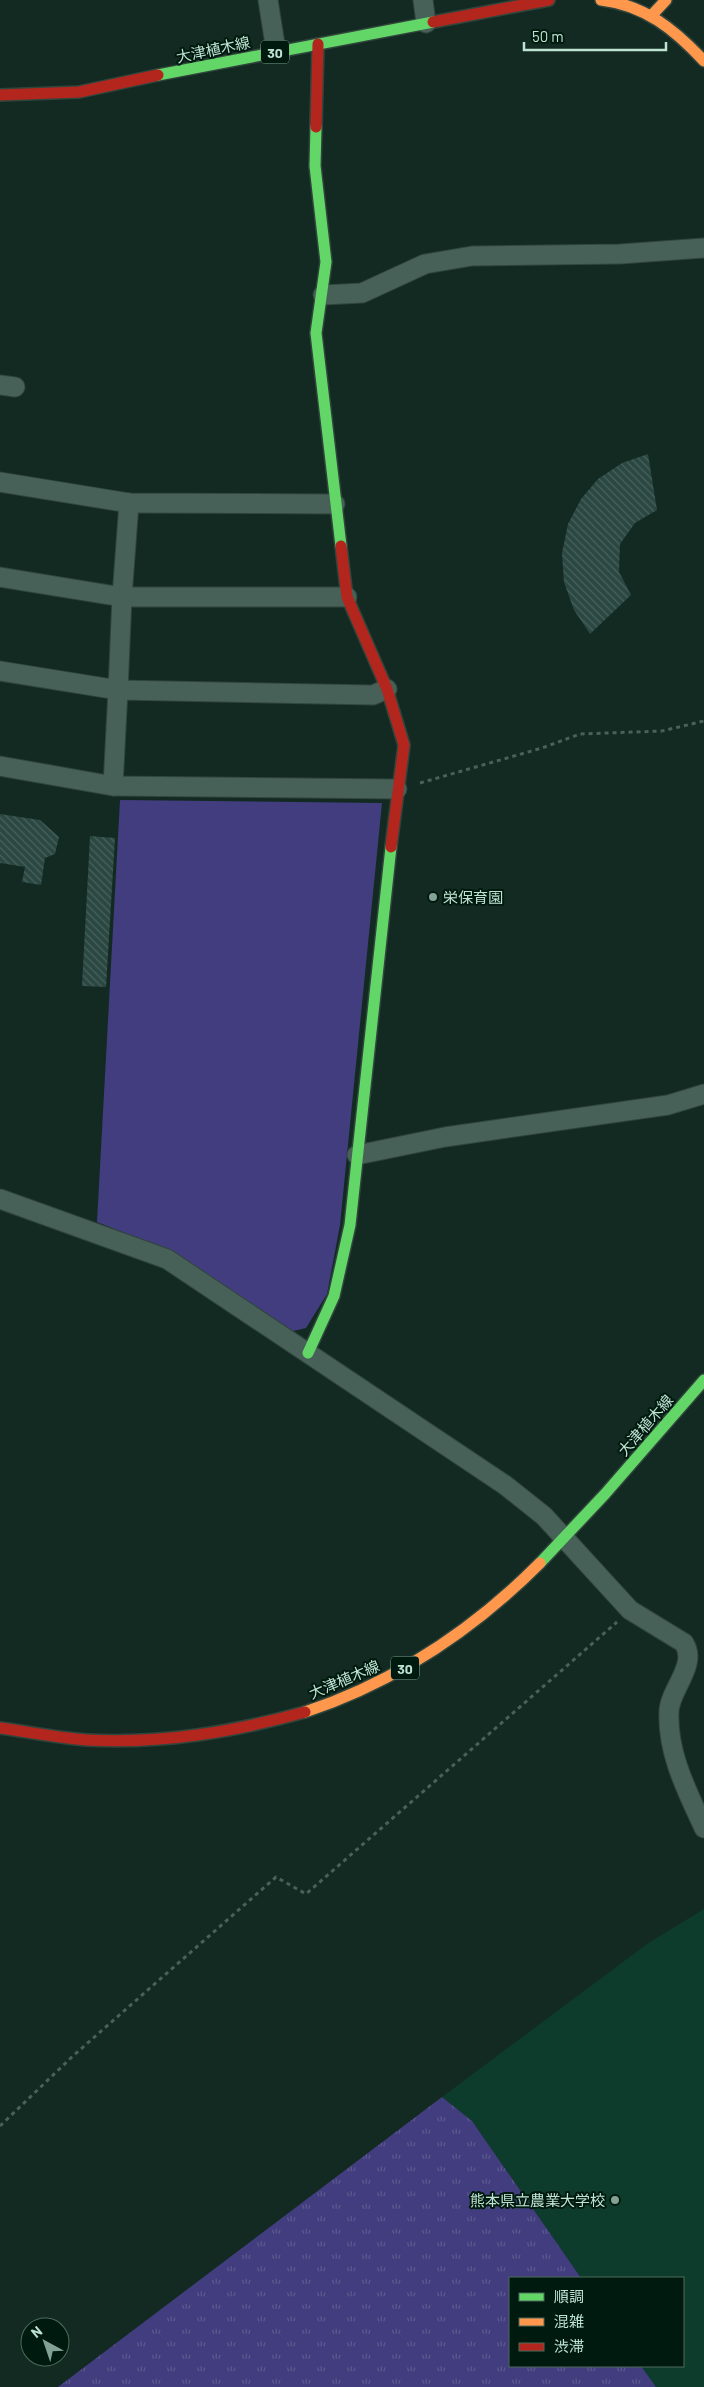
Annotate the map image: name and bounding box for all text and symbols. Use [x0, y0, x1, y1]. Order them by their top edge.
scale bar [524, 20, 666, 52]
text: 50 m [532, 27, 564, 45]
street label: 大津植木線 [174, 32, 252, 66]
road number: 30 [261, 41, 289, 64]
place label: 栄保育園 [443, 888, 503, 906]
marker: 栄保育園 [427, 891, 439, 903]
street label: 大津植木線 [614, 1391, 676, 1459]
street label: 大津植木線 [306, 1656, 382, 1702]
road number: 30 [391, 1656, 419, 1680]
place label: 熊本県立農業大学校 [470, 2191, 605, 2209]
marker: 熊本県立農業大学校 [609, 2194, 621, 2206]
legend [509, 2277, 684, 2367]
text: 順調 [554, 2287, 584, 2305]
text: 混雑 [554, 2312, 584, 2330]
north arrow [20, 2317, 70, 2367]
text: N [27, 2322, 45, 2341]
text: 渋滞 [554, 2337, 584, 2355]

